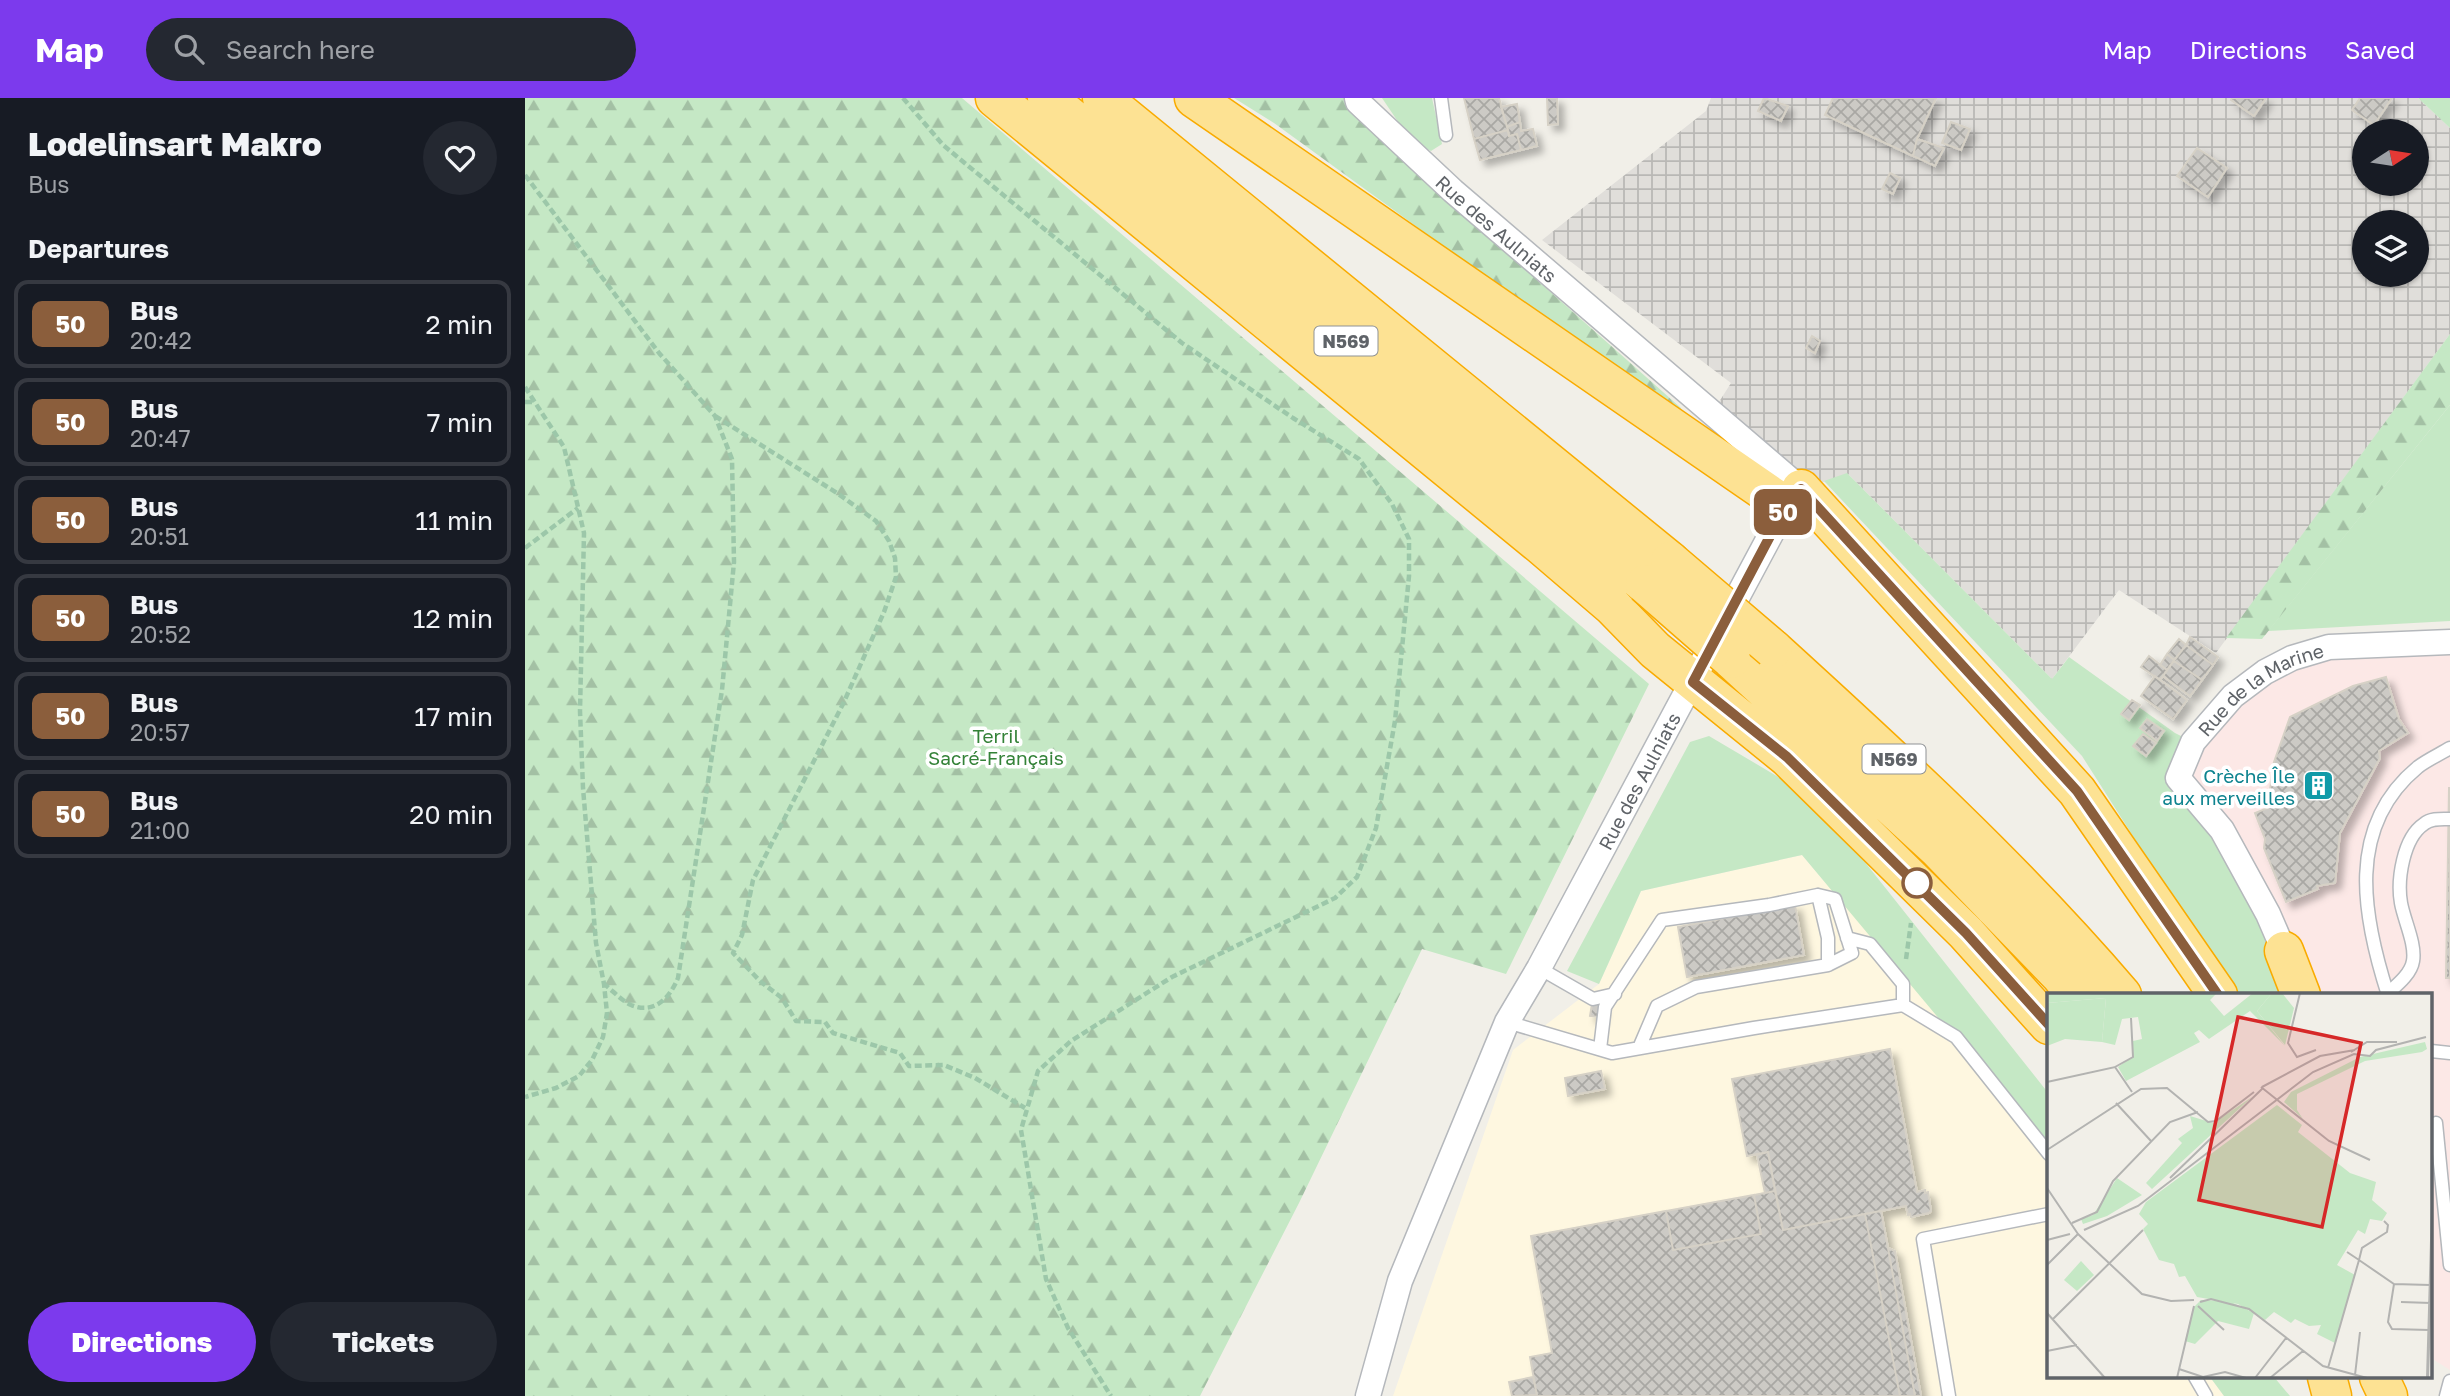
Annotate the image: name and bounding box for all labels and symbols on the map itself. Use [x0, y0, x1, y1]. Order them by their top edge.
north arrow [2352, 119, 2429, 196]
street label: Rue des Aulniats [1432, 170, 1562, 287]
road number: N569 [1315, 327, 1377, 356]
line badge: 50 [1751, 489, 1815, 535]
street label: Rue de la Marine [2192, 638, 2326, 740]
street label: Rue des Aulniats [1593, 708, 1685, 854]
park label: Terril Sacré-Français [928, 724, 1064, 769]
road number: N569 [1863, 744, 1925, 774]
place label: Crèche Île aux merveilles [2162, 764, 2295, 809]
building icon: Crèche Île aux merveilles [2301, 769, 2335, 803]
unlabelled marker [1902, 868, 1932, 898]
inset map [2047, 993, 2433, 1378]

